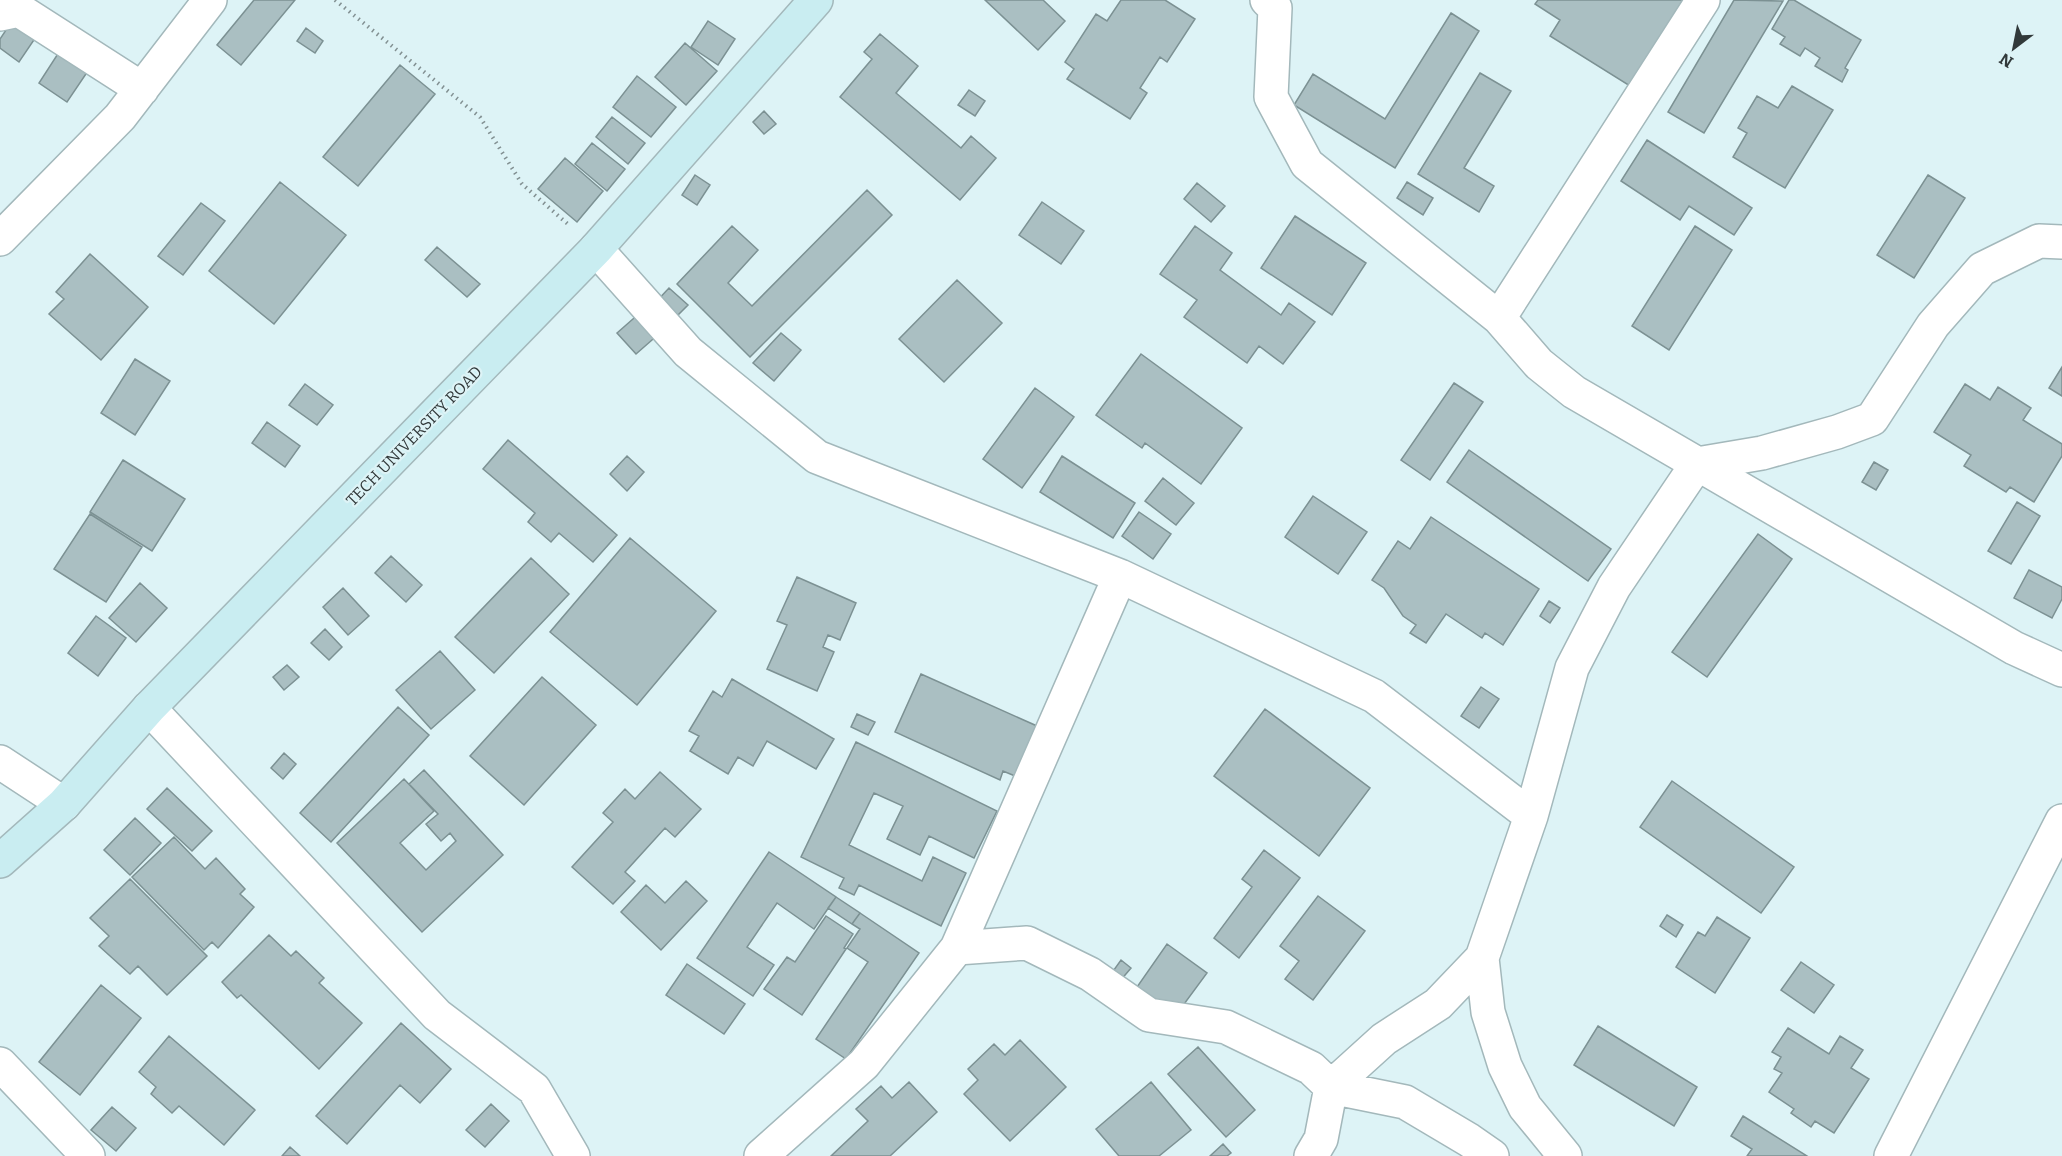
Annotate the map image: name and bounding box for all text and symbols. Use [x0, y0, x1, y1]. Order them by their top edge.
north arrow [1984, 18, 2044, 78]
text: N [1996, 49, 2017, 72]
street label: TECH UNIVERSITY ROAD [342, 362, 486, 510]

